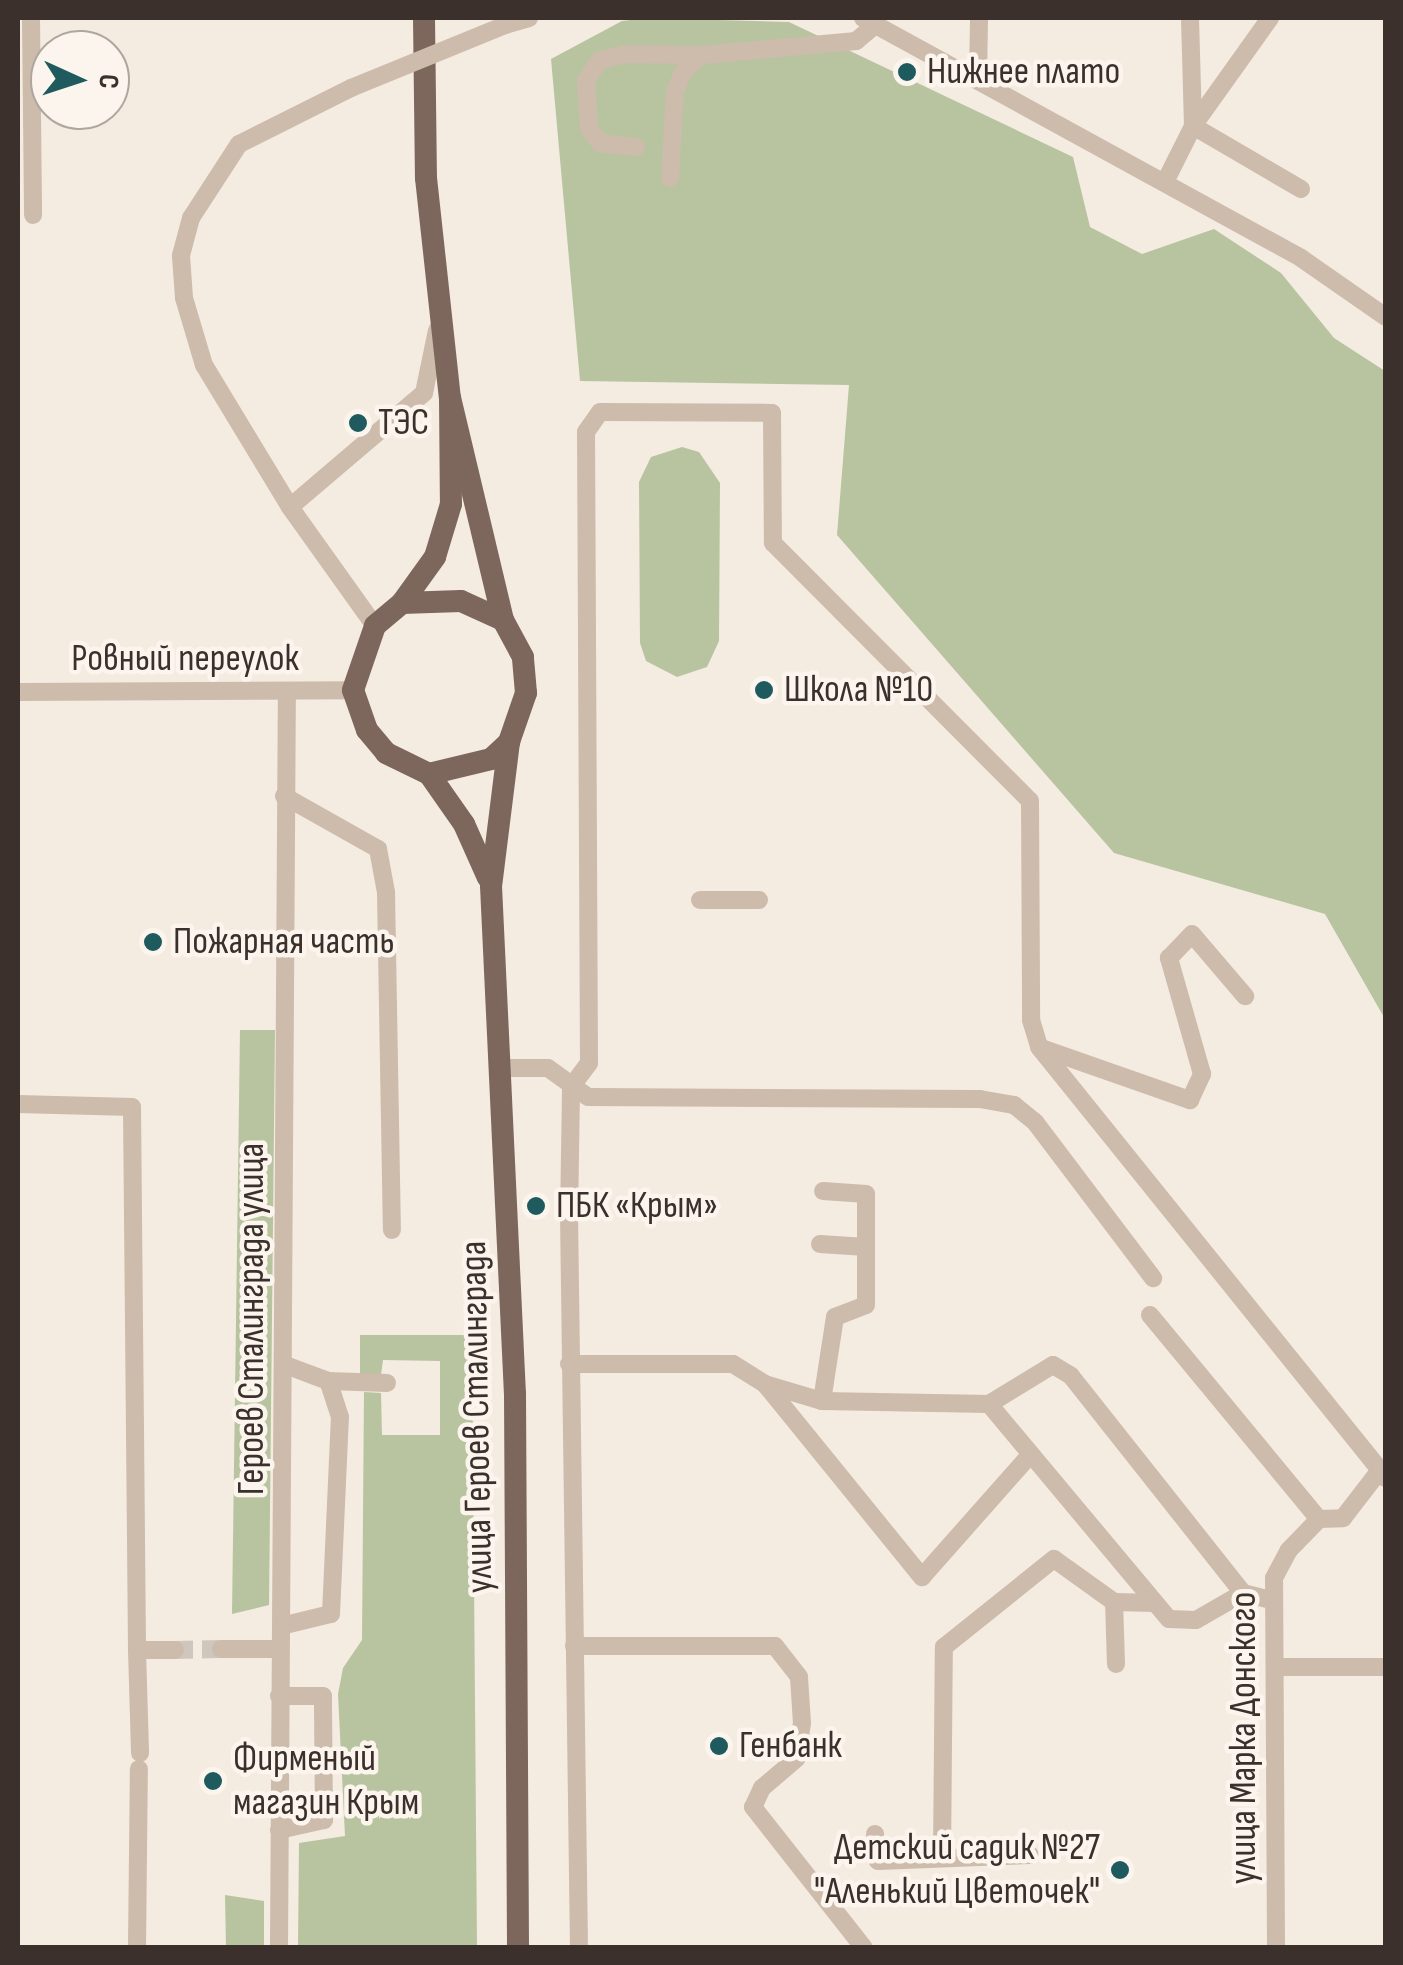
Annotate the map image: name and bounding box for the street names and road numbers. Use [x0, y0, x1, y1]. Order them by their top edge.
street label: Ровный переулок [71, 636, 299, 682]
street label: Героев Сталинграда улица [229, 1143, 275, 1495]
street label: улица Героев Сталинграда [451, 1240, 503, 1594]
street label: улица Марка Донского [1221, 1592, 1267, 1884]

